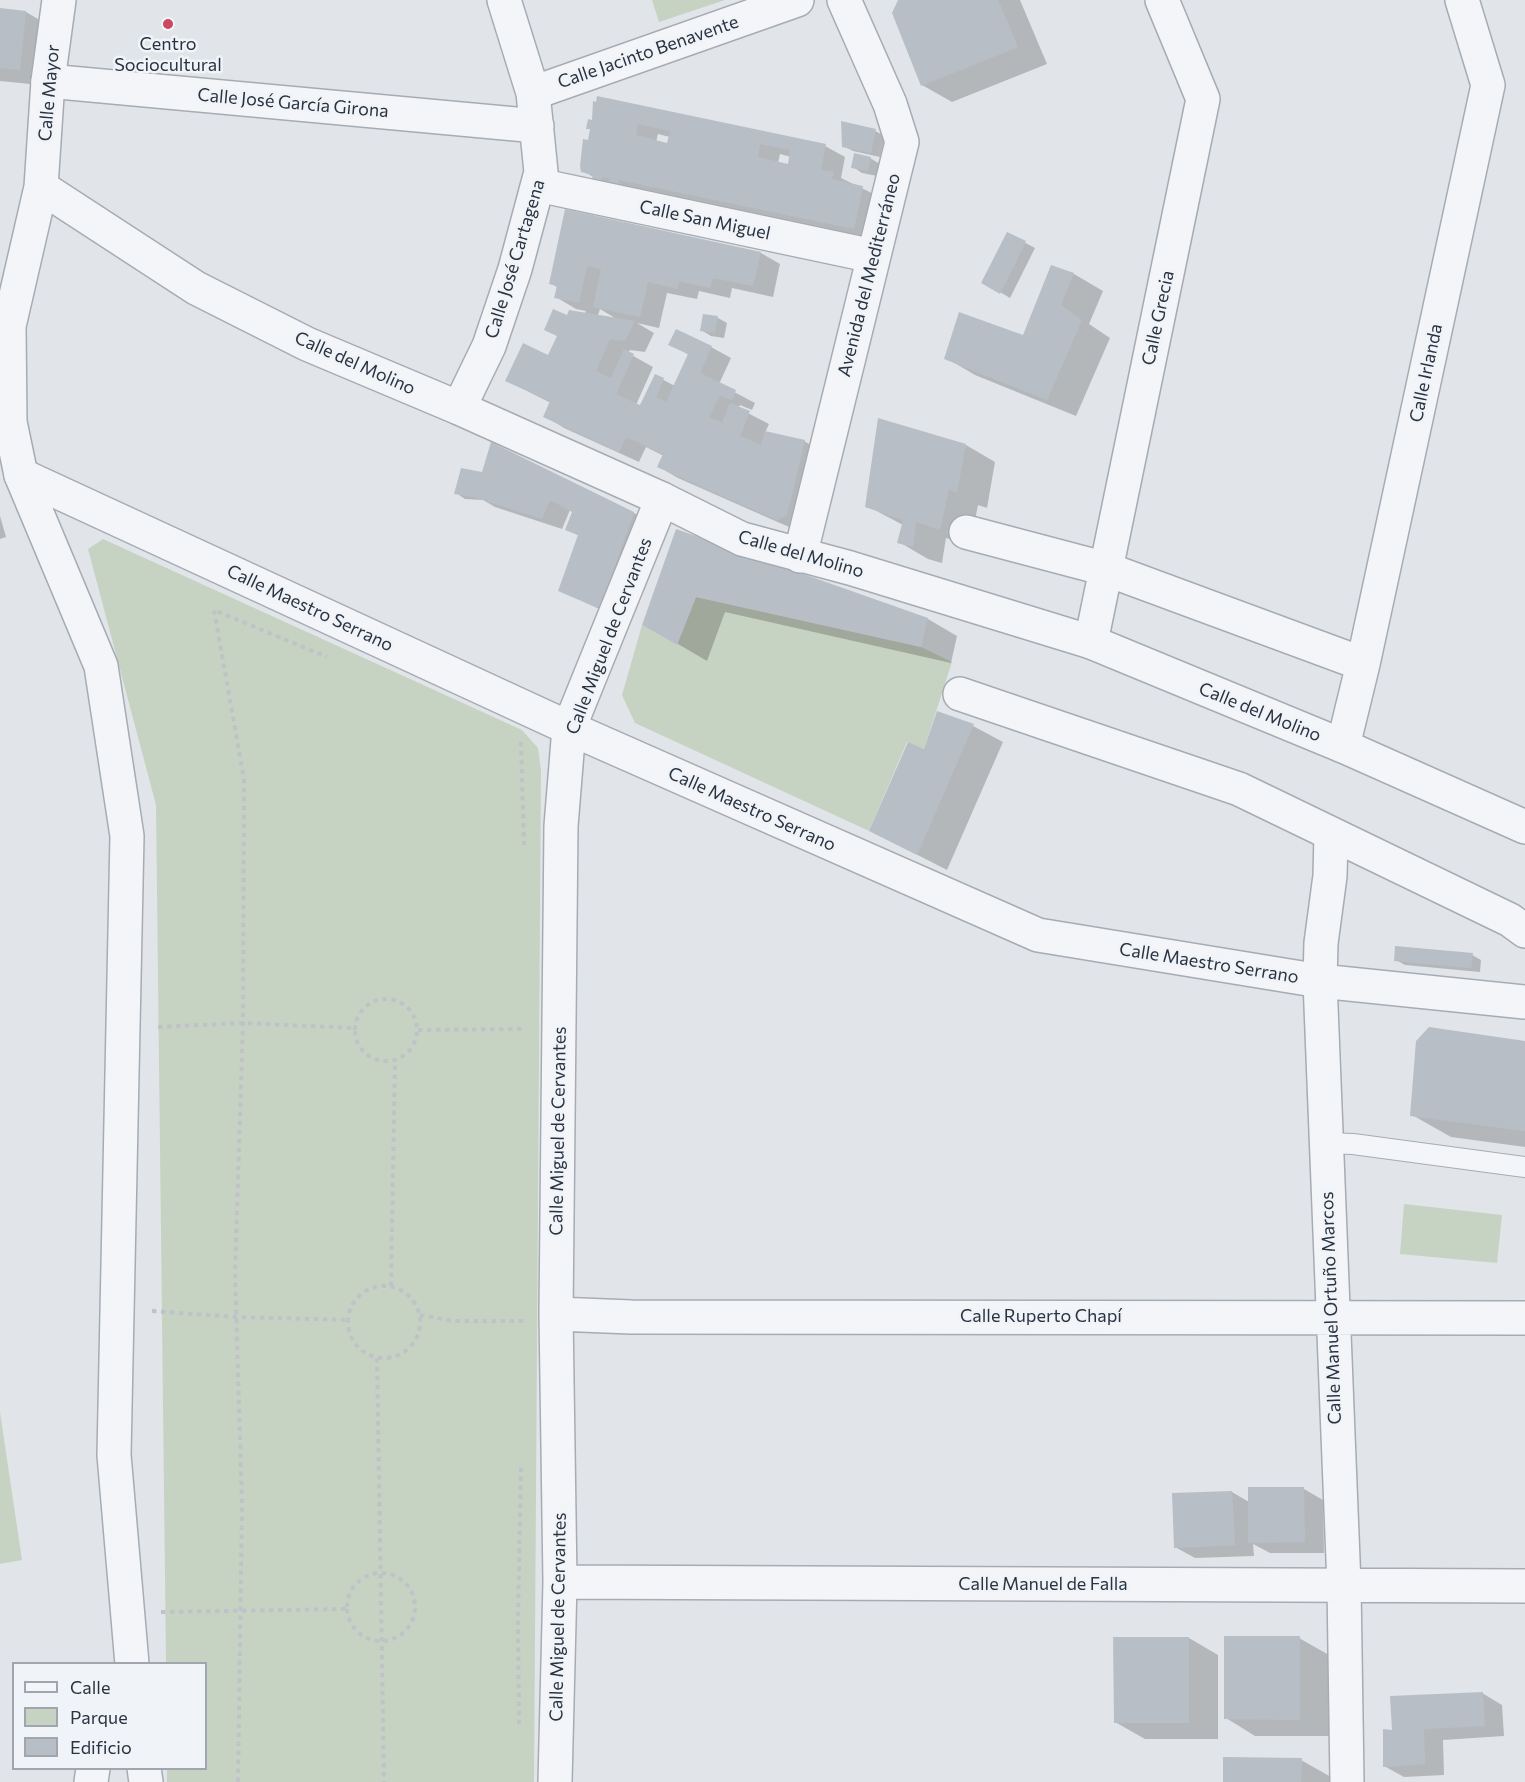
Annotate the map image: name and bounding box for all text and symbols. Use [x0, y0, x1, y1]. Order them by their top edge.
street label: Calle Jacinto Benavente [555, 11, 741, 93]
marker: Centro Sociocultural [161, 17, 175, 31]
place label: Centro Sociocultural [114, 33, 222, 76]
street label: Calle Mayor [34, 44, 64, 142]
street label: Calle José García Girona [197, 84, 389, 122]
street label: Avenida del Mediterráneo [833, 171, 905, 379]
street label: Calle José Cartagena [481, 177, 549, 341]
street label: Calle San Miguel [638, 196, 772, 244]
street label: Calle Grecia [1137, 269, 1179, 367]
street label: Calle Irlanda [1405, 322, 1447, 424]
street label: Calle del Molino [291, 327, 419, 399]
street label: Calle del Molino [736, 526, 866, 582]
street label: Calle Miguel de Cervantes [561, 535, 657, 737]
street label: Calle Maestro Serrano [223, 560, 397, 656]
street label: Calle del Molino [1196, 678, 1324, 746]
street label: Calle Maestro Serrano [665, 762, 839, 856]
street label: Calle Maestro Serrano [1118, 938, 1300, 988]
street label: Calle Miguel de Cervantes [545, 1026, 571, 1236]
street label: Calle Manuel Ortuño Marcos [1316, 1191, 1346, 1425]
street label: Calle Ruperto Chapí [960, 1305, 1122, 1327]
street label: Calle Miguel de Cervantes [545, 1512, 571, 1722]
street label: Calle Manuel de Falla [958, 1573, 1128, 1595]
legend [12, 1662, 207, 1770]
text: Calle [70, 1676, 110, 1698]
text: Parque [70, 1706, 128, 1728]
text: Edificio [70, 1736, 132, 1758]

